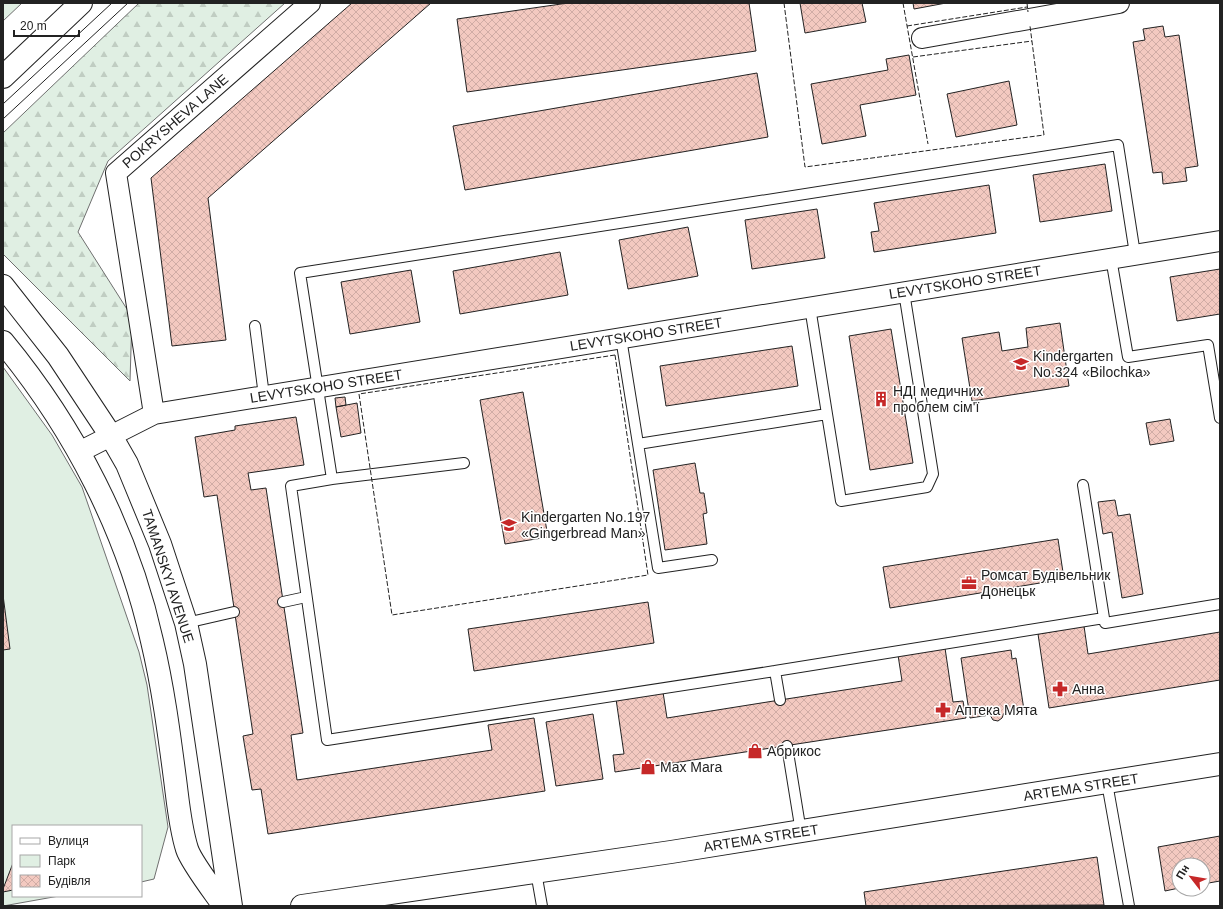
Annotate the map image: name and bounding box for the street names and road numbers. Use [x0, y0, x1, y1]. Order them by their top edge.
street label: POKRYSHEVA LANE [119, 71, 231, 171]
street label: LEVYTSKOHO STREET [888, 262, 1043, 302]
street label: LEVYTSKOHO STREET [569, 314, 724, 354]
street label: LEVYTSKOHO STREET [249, 366, 404, 406]
street label: TAMANSKYI AVENUE [139, 507, 197, 645]
street label: ARTEMA STREET [1022, 770, 1140, 804]
street label: ARTEMA STREET [702, 821, 820, 855]

